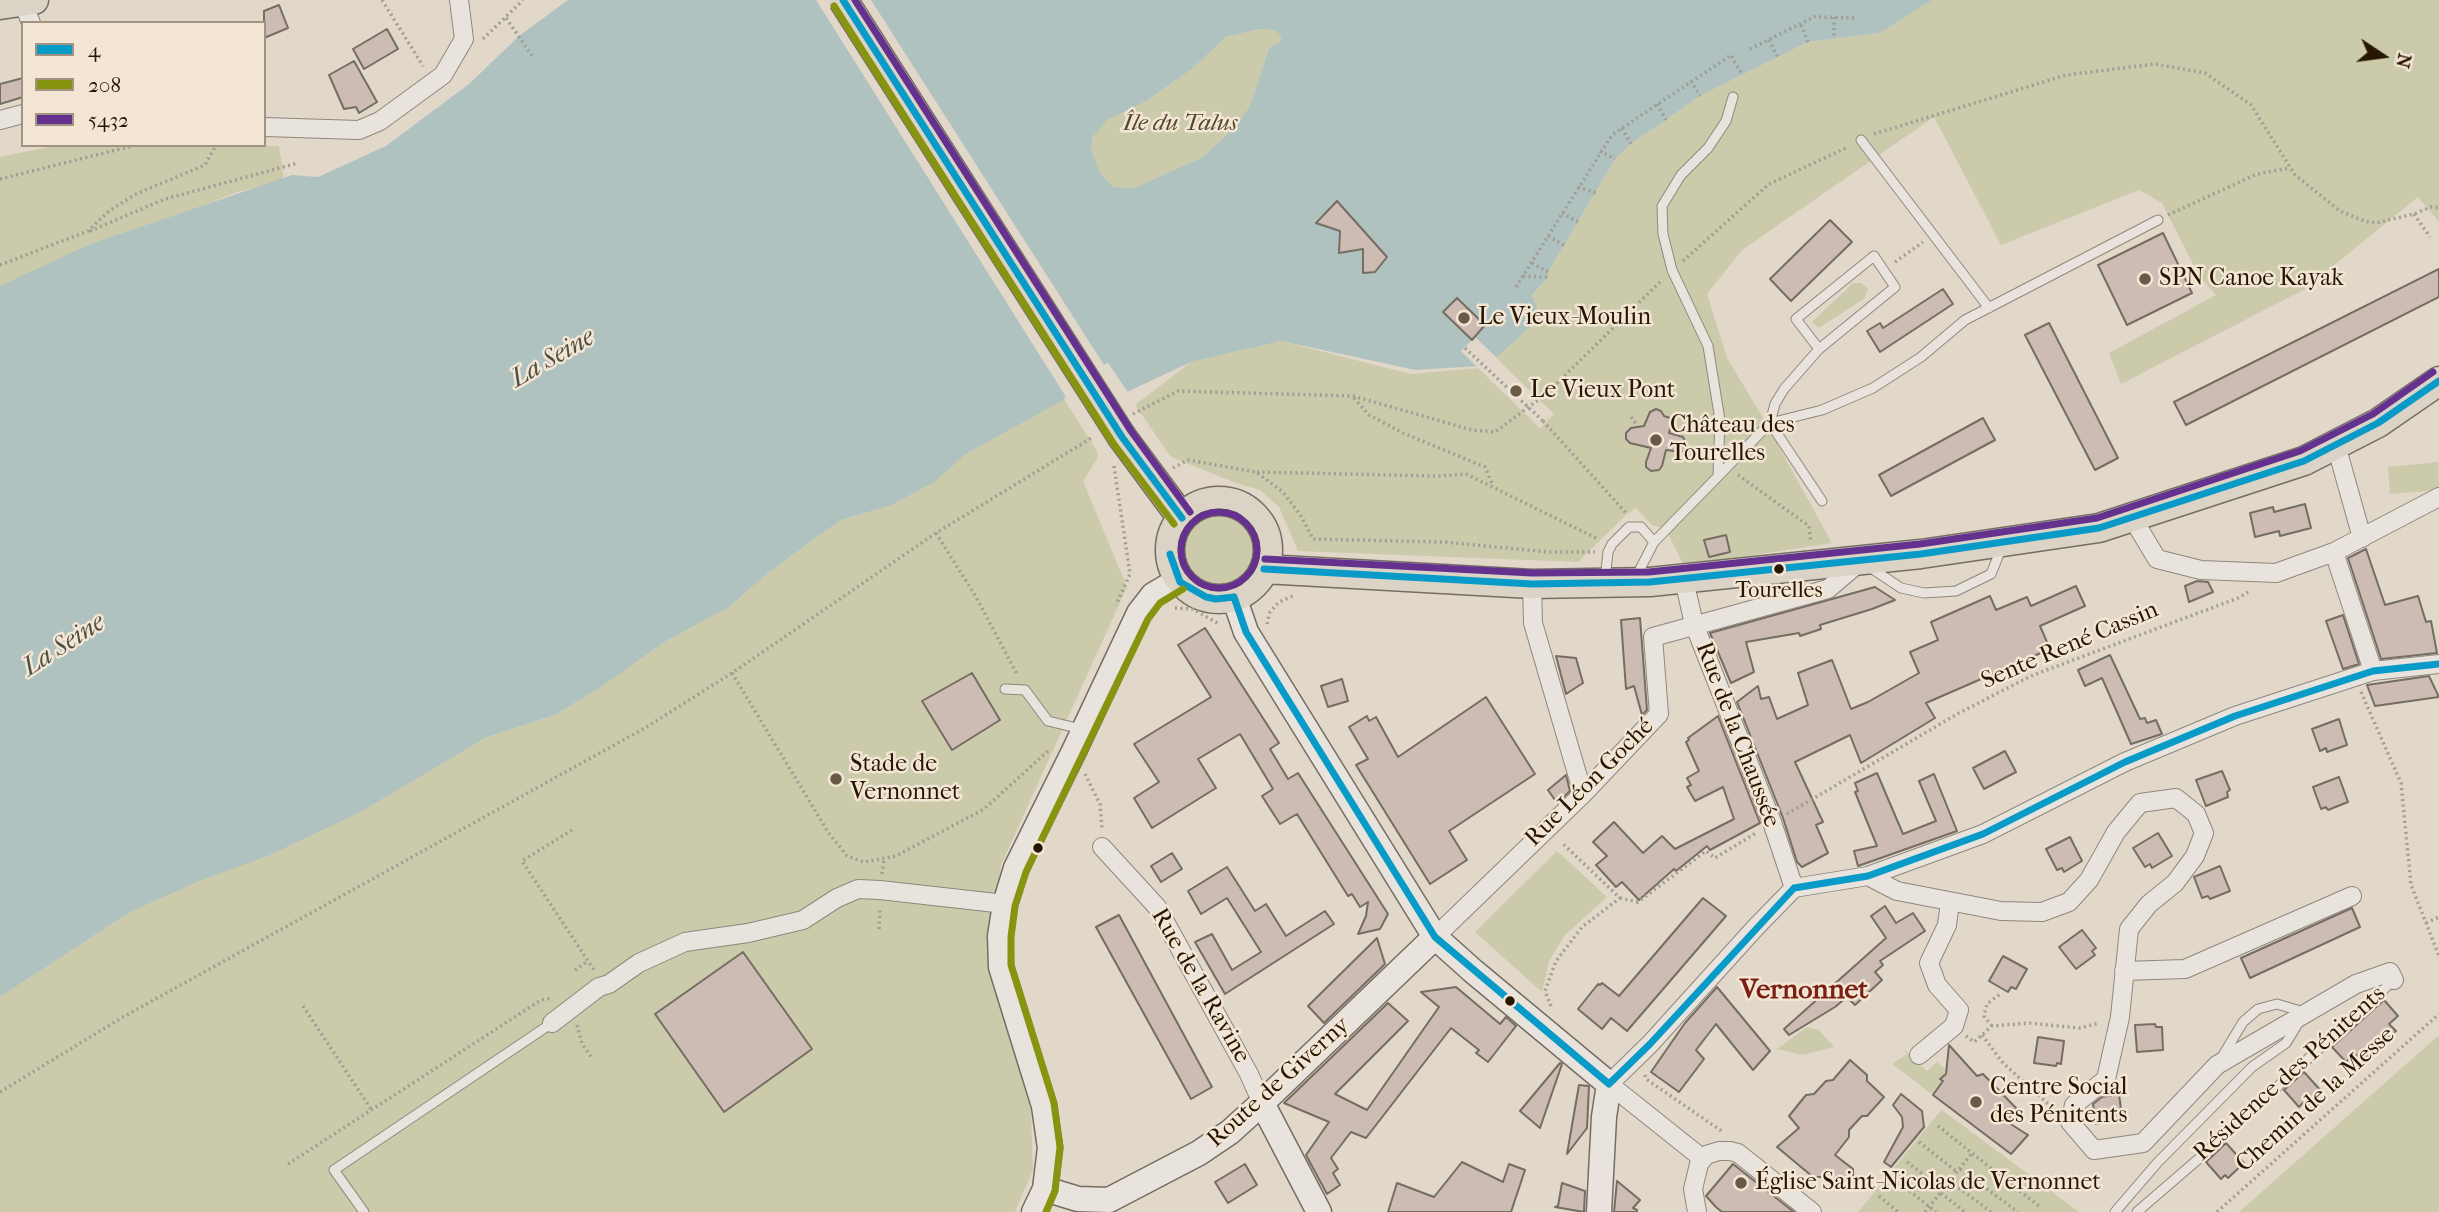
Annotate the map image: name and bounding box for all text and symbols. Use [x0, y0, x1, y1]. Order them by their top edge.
legend [21, 21, 266, 147]
north arrow [2348, 21, 2418, 91]
text: 4 [88, 38, 100, 62]
text: N [2391, 51, 2416, 70]
text: 208 [88, 73, 121, 97]
text: 5432 [88, 108, 129, 132]
park label: Île du Talus [1123, 110, 1237, 138]
place label: SPN Canoe Kayak [2159, 265, 2344, 293]
marker: SPN Canoe Kayak [2137, 271, 2153, 287]
place label: Le Vieux-Moulin [1478, 304, 1651, 332]
marker: Le Vieux-Moulin [1456, 310, 1472, 326]
water label: La Seine [505, 323, 601, 395]
place label: Le Vieux Pont [1530, 377, 1675, 405]
marker: Le Vieux Pont [1508, 383, 1524, 399]
place label: Château des Tourelles [1670, 412, 1795, 468]
marker: Château des Tourelles [1648, 432, 1664, 448]
marker: Tourelles [1772, 562, 1786, 576]
place label: Tourelles [1735, 579, 1823, 605]
street label: Sente René Cassin [1977, 596, 2163, 696]
water label: La Seine [17, 608, 111, 684]
street label: Rue de la Chaussée [1688, 638, 1786, 832]
street label: Rue Léon Goché [1520, 713, 1660, 853]
place label: Stade de Vernonnet [850, 751, 960, 807]
marker: Stade de Vernonnet [828, 771, 844, 787]
unlabelled marker [1031, 841, 1045, 855]
street label: Rue de la Ravine [1144, 904, 1256, 1068]
district label: Vernonnet [1740, 974, 1868, 1008]
street label: Résidence des Pénitents [2188, 980, 2392, 1168]
unlabelled marker [1503, 994, 1517, 1008]
street label: Route de Giverny [1202, 1012, 1356, 1154]
street label: Chemin de la Messe [2231, 1021, 2401, 1179]
place label: Centre Social des Pénitents [1990, 1074, 2127, 1130]
marker: Centre Social des Pénitents [1968, 1094, 1984, 1110]
place label: Église Saint-Nicolas de Vernonnet [1755, 1169, 2101, 1197]
marker: Église Saint-Nicolas de Vernonnet [1733, 1175, 1749, 1191]

